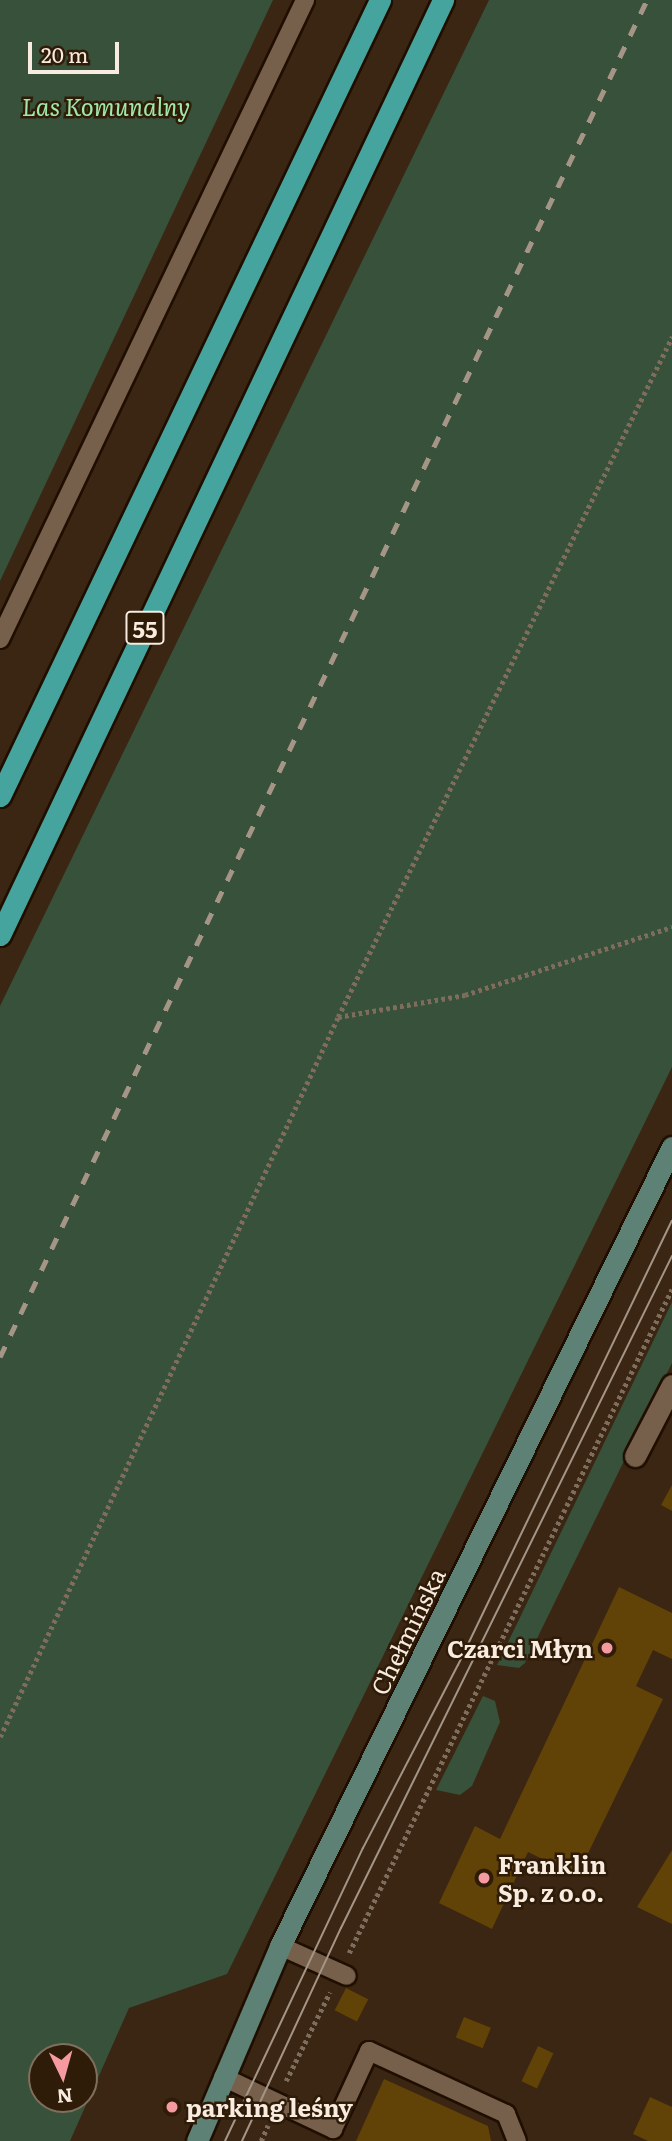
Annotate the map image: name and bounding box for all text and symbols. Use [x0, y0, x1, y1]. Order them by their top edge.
scale bar [32, 28, 122, 72]
text: 20 m [41, 38, 88, 69]
park label: Las Komunalny [22, 92, 190, 120]
road number: 55 [124, 608, 166, 648]
street label: Chełmińska [364, 1563, 450, 1699]
place label: Czarci Młyn [447, 1634, 593, 1662]
marker: Czarci Młyn [599, 1640, 615, 1656]
place label: Franklin Sp. z o.o. [498, 1850, 606, 1906]
marker: Franklin Sp. z o.o. [476, 1870, 492, 1886]
north arrow [28, 2043, 98, 2113]
text: N [55, 2082, 74, 2112]
place label: parking leśny [186, 2093, 353, 2121]
marker: parking leśny [164, 2099, 180, 2115]

